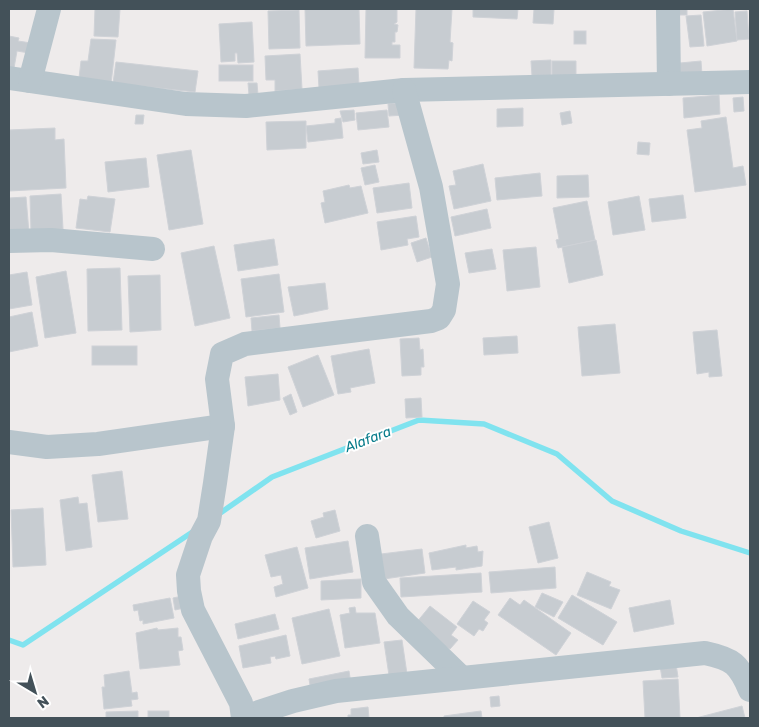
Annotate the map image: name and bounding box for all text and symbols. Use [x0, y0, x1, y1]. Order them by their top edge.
water label: Alafara [342, 423, 394, 456]
north arrow [10, 667, 60, 717]
text: N [33, 692, 52, 712]

